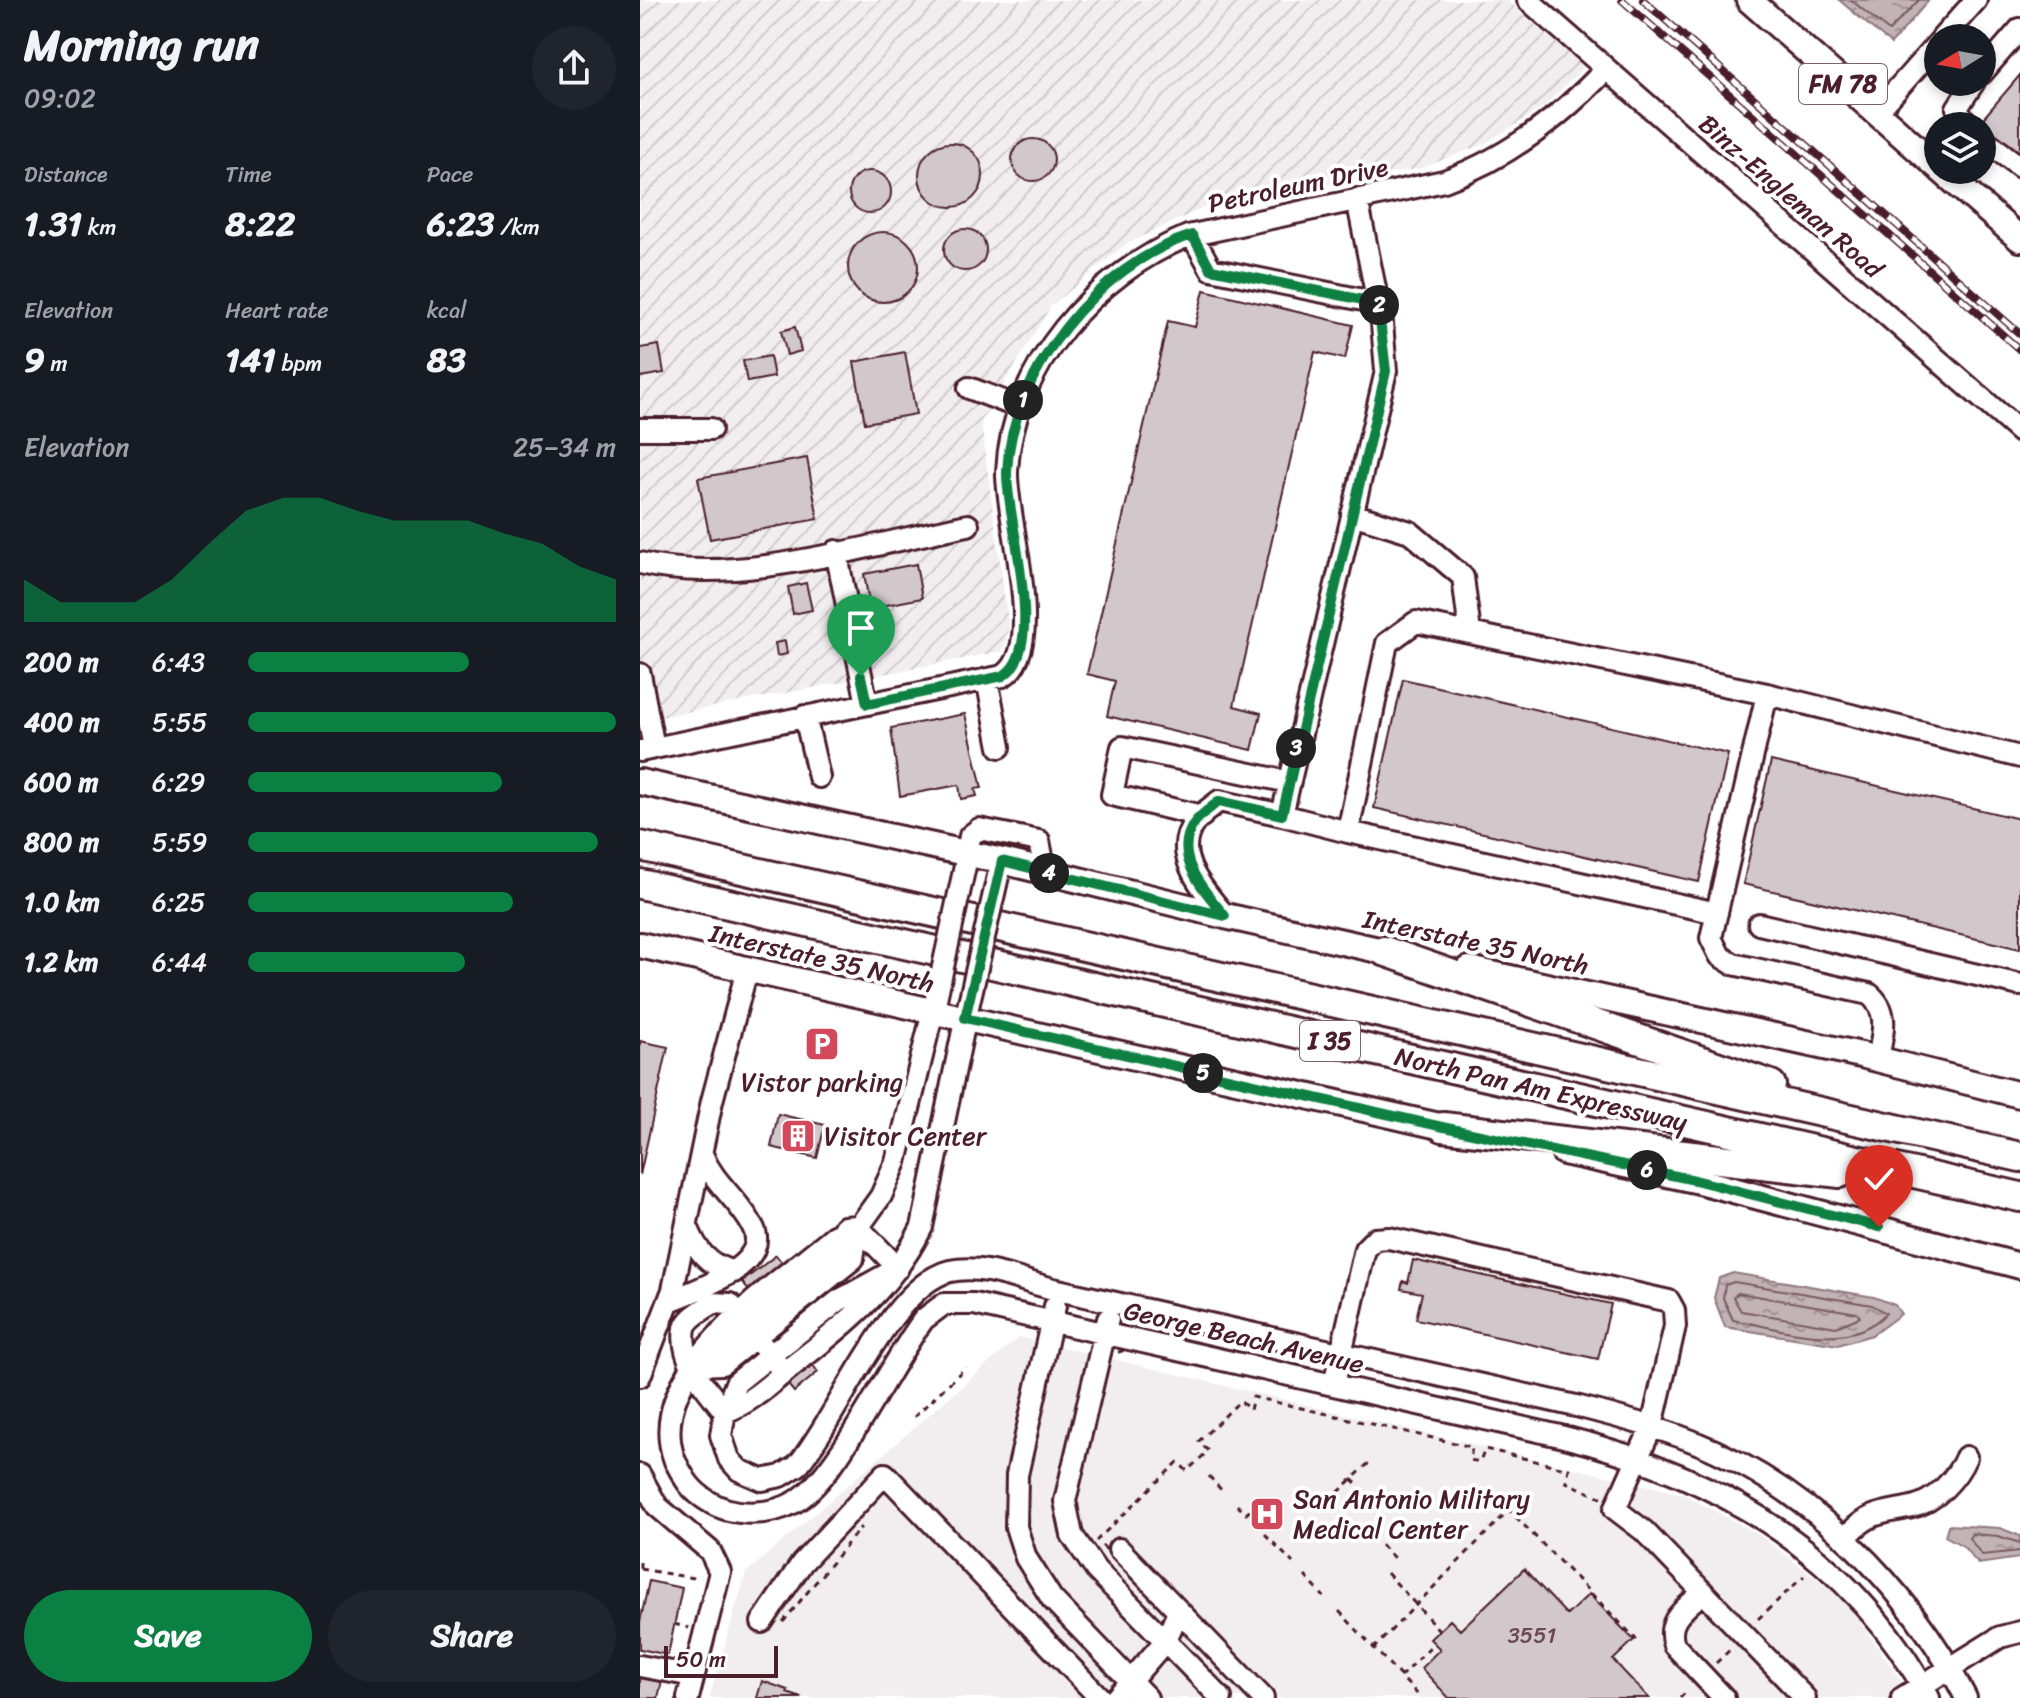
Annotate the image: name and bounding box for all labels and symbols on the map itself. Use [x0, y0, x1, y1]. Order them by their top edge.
north arrow [1924, 24, 1996, 96]
road number: FM 78 [1799, 64, 1887, 104]
street label: Binz-Engleman Road [1688, 102, 1896, 292]
street label: Petroleum Drive [1204, 143, 1393, 227]
pin: 2 [1359, 285, 1399, 325]
pin: 1 [1003, 380, 1043, 420]
pin [827, 594, 895, 676]
pin: 3 [1276, 728, 1316, 768]
pin: 4 [1029, 853, 1069, 893]
street label: Interstate 35 North [1358, 895, 1593, 988]
street label: Interstate 35 North [704, 910, 939, 1006]
road number: I 35 [1300, 1021, 1360, 1061]
parking icon: Vistor parking [803, 1025, 841, 1063]
street label: North Pan Am Expressway [1390, 1033, 1692, 1145]
pin: 5 [1183, 1053, 1223, 1093]
place label: Vistor parking [741, 1059, 903, 1105]
place label: Visitor Center [824, 1113, 988, 1159]
building icon: Visitor Center [779, 1117, 817, 1155]
pin [1845, 1145, 1913, 1227]
pin: 6 [1627, 1150, 1667, 1190]
street label: George Beach Avenue [1119, 1287, 1369, 1387]
place label: San Antonio Military Medical Center [1293, 1476, 1530, 1552]
hospital icon: San Antonio Military Medical Center [1248, 1495, 1286, 1533]
house number: 3551 [1508, 1616, 1556, 1655]
scale bar [664, 1642, 778, 1678]

